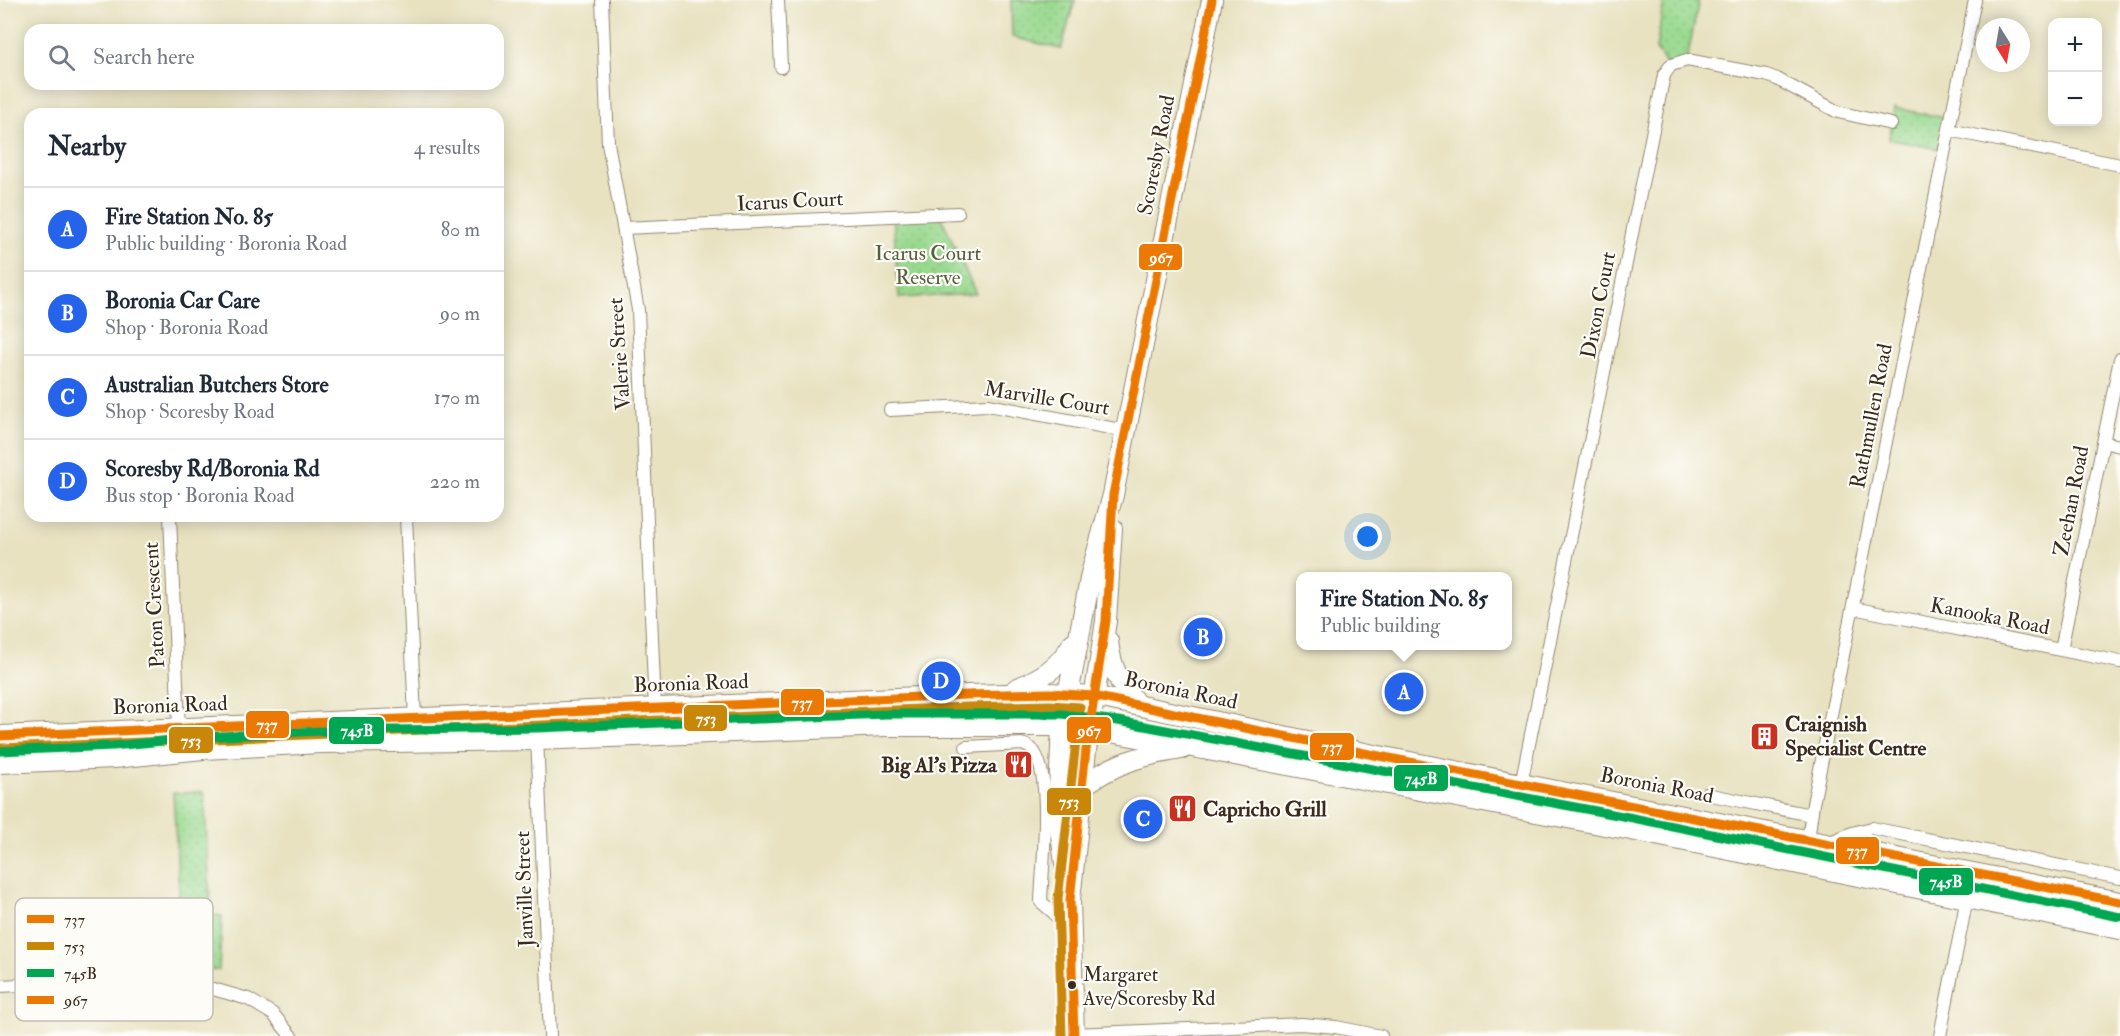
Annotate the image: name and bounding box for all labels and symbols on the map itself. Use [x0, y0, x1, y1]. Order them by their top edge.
north arrow [1976, 18, 2030, 72]
street label: Scoresby Road [1132, 92, 1181, 217]
street label: Icarus Court [736, 185, 844, 218]
park label: Icarus Court Reserve [875, 240, 982, 291]
line badge: 967 [1138, 243, 1183, 271]
text: 967 [1147, 248, 1173, 268]
street label: Dixon Court [1575, 249, 1622, 361]
street label: Valerie Street [602, 297, 637, 411]
street label: Rathmullen Road [1844, 341, 1899, 491]
street label: Marville Court [982, 375, 1112, 422]
street label: Zeehan Road [2048, 443, 2096, 559]
your location [1353, 522, 1382, 551]
street label: Paton Crescent [138, 541, 171, 669]
street label: Kanooka Road [1928, 592, 2053, 641]
pin: B [1184, 614, 1222, 660]
pin: D [922, 658, 960, 704]
street label: Boronia Road [1122, 665, 1241, 716]
street label: Boronia Road [633, 668, 750, 699]
pin: A [1384, 670, 1424, 714]
line badge: 737 [780, 688, 825, 716]
street label: Boronia Road [112, 690, 229, 721]
text: 737 [792, 693, 813, 713]
line badge: 753 [683, 704, 728, 732]
text: 753 [696, 709, 716, 729]
line badge: 737 [245, 710, 290, 739]
place label: Craignish Specialist Centre [1785, 711, 1927, 762]
text: 737 [257, 715, 278, 735]
line badge: 745B [328, 716, 385, 745]
line badge: 967 [1066, 716, 1112, 744]
building icon: Craignish Specialist Centre [1748, 720, 1780, 752]
text: 745B [340, 721, 374, 741]
text: 967 [1075, 721, 1101, 741]
line badge: 753 [168, 726, 214, 754]
text: 753 [181, 731, 201, 751]
line badge: 737 [1309, 732, 1355, 761]
text: 737 [1322, 737, 1343, 757]
restaurant icon: Big Al's Pizza [1002, 749, 1034, 781]
place label: Big Al's Pizza [881, 752, 998, 779]
street label: Boronia Road [1598, 761, 1717, 810]
line badge: 745B [1393, 764, 1449, 792]
text: 745B [1404, 769, 1438, 789]
line badge: 753 [1046, 787, 1092, 816]
text: 753 [1059, 792, 1079, 812]
restaurant icon: Capricho Grill [1166, 793, 1198, 825]
pin: C [1124, 796, 1162, 842]
place label: Capricho Grill [1203, 796, 1327, 823]
street label: Janville Street [509, 830, 540, 949]
line badge: 737 [1835, 836, 1880, 865]
text: 737 [1847, 841, 1868, 861]
line badge: 745B [1918, 867, 1974, 896]
text: 745B [1929, 872, 1963, 892]
legend [15, 898, 213, 1021]
text: 737 [64, 910, 85, 930]
text: 753 [64, 937, 85, 957]
place label: Margaret Ave/Scoresby Rd [1082, 962, 1215, 1011]
text: 745B [64, 964, 97, 984]
marker: Margaret Ave/Scoresby Rd [1066, 979, 1078, 991]
text: 967 [63, 991, 88, 1011]

